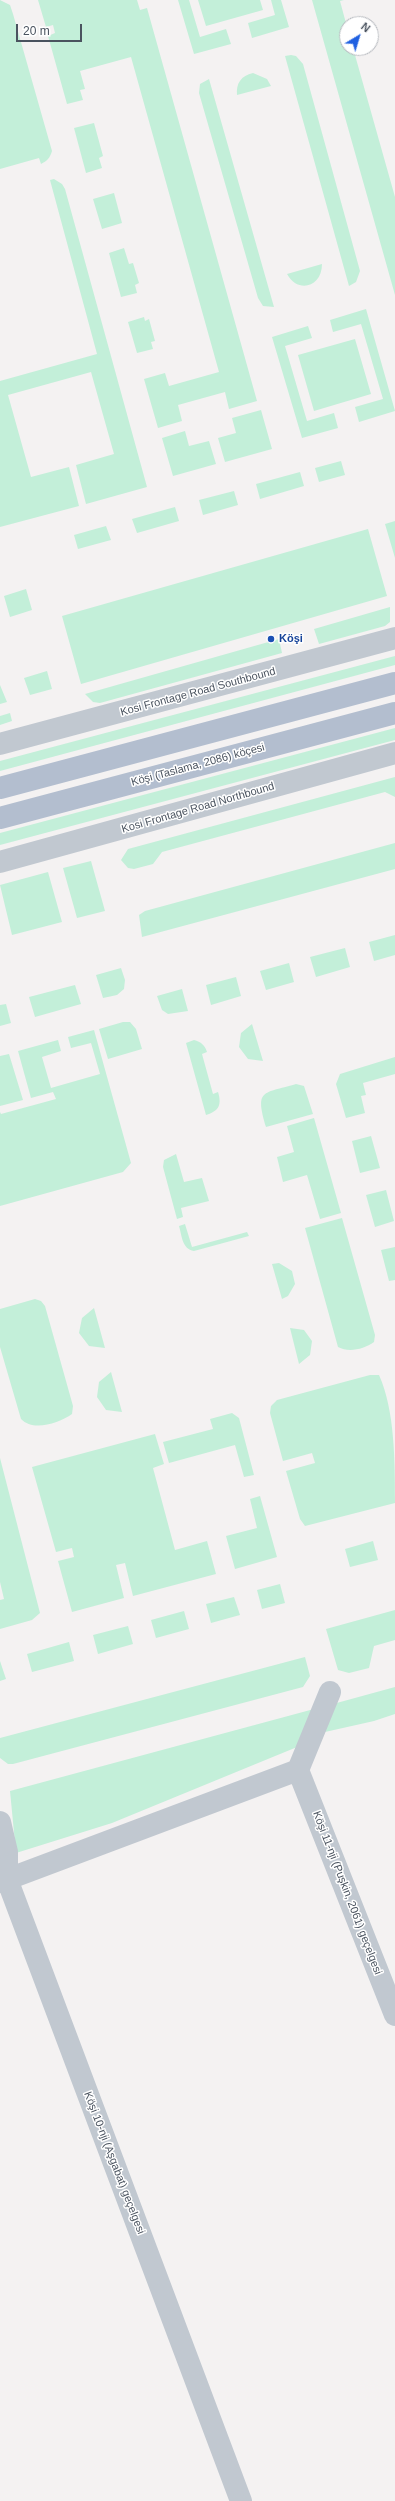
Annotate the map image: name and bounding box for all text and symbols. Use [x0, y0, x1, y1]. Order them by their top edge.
scale bar [18, 16, 84, 42]
north arrow [339, 16, 379, 56]
text: N [359, 20, 373, 35]
text: 20 m [23, 24, 50, 38]
place label: Köşi [279, 632, 303, 646]
marker: Köşi [266, 634, 276, 644]
street label: Kosi Frontage Road Southbound [119, 665, 277, 719]
street label: Köşi (Taslama, 2086) köçesi [130, 741, 266, 789]
street label: Kosi Frontage Road Northbound [120, 780, 276, 836]
street label: Köşi 11-nji (Puşkin, 2061) geçelgesi [310, 1809, 384, 1977]
street label: Köşi 10-nji (Aşgabat) geçelgesi [81, 2090, 147, 2236]

